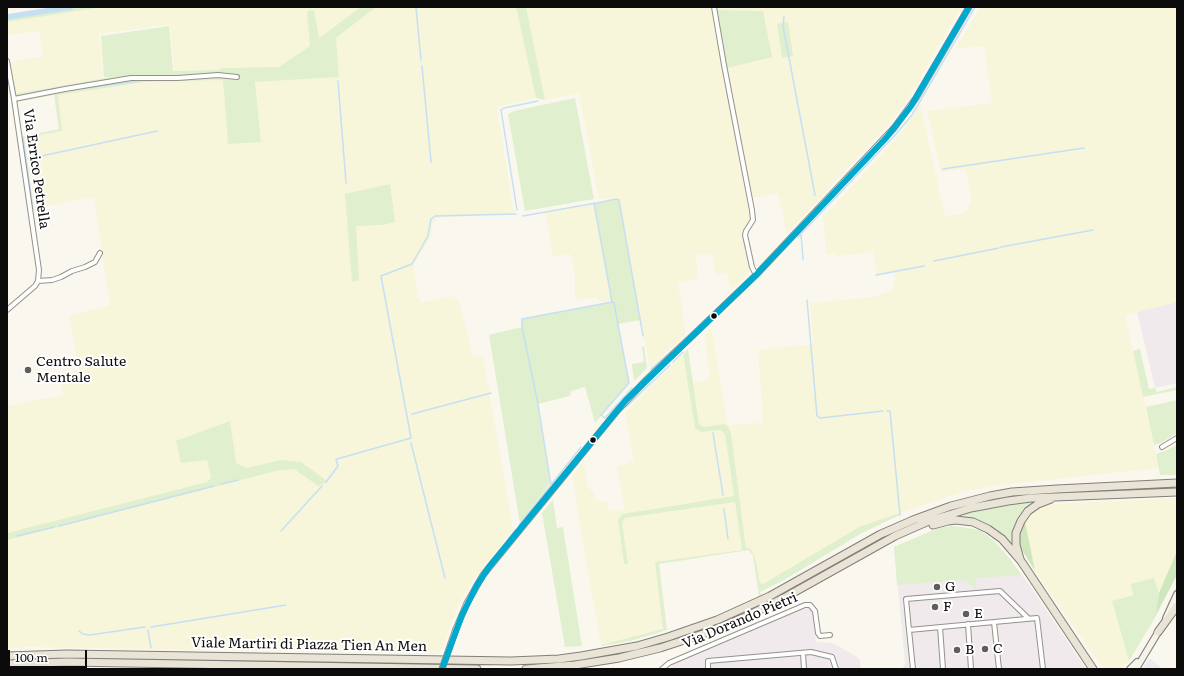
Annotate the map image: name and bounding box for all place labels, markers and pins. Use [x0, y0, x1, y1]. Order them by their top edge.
unlabelled marker [709, 311, 719, 321]
place label: Centro Salute Mentale [36, 354, 126, 386]
marker: Centro Salute Mentale [23, 365, 33, 375]
unlabelled marker [588, 435, 598, 445]
place label: G [945, 579, 956, 595]
marker: G [932, 582, 942, 592]
place label: F [943, 599, 952, 615]
marker: F [930, 602, 940, 612]
place label: E [974, 606, 983, 622]
marker: E [961, 609, 971, 619]
place label: C [993, 641, 1003, 657]
place label: B [965, 642, 974, 658]
marker: C [980, 644, 990, 654]
marker: B [952, 645, 962, 655]

